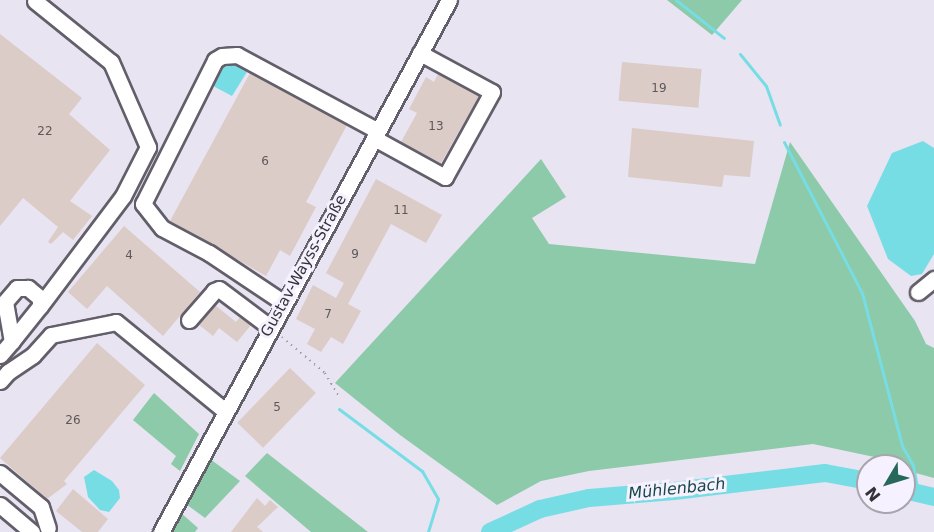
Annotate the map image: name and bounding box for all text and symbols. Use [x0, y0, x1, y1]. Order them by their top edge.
house number: 19 [651, 82, 667, 96]
house number: 13 [428, 120, 444, 134]
house number: 22 [37, 125, 53, 139]
house number: 6 [261, 155, 269, 169]
street label: Gustav-Wayss-Straße [257, 192, 351, 340]
house number: 11 [393, 204, 409, 218]
house number: 9 [351, 248, 359, 262]
house number: 4 [125, 249, 133, 263]
house number: 7 [324, 308, 332, 322]
house number: 5 [273, 401, 281, 415]
house number: 26 [65, 414, 81, 428]
north arrow [856, 454, 916, 514]
water label: Mühlenbach [628, 474, 726, 504]
text: N [861, 483, 885, 505]

